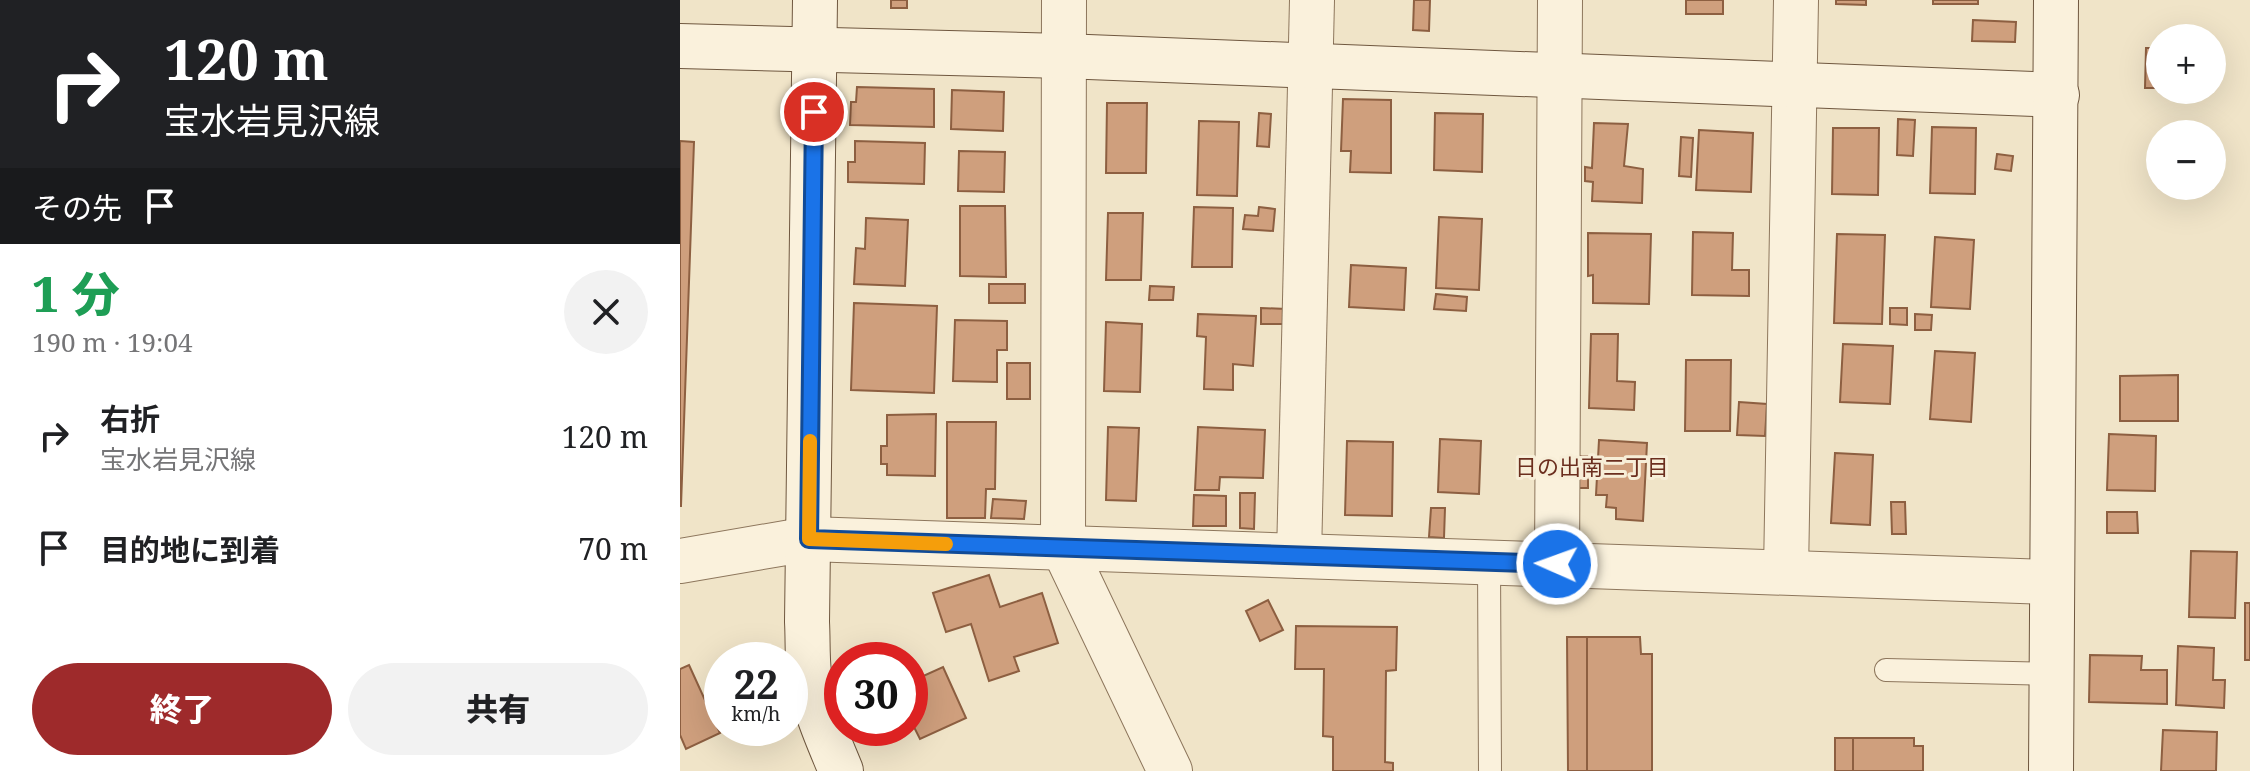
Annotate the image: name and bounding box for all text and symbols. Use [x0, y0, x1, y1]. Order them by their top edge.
text: 120 m [164, 20, 329, 96]
map controls [2146, 24, 2226, 200]
button: + [2146, 24, 2226, 104]
icon: right [32, 32, 136, 136]
pin [780, 78, 848, 146]
icon: arrive [792, 90, 836, 134]
text: 宝水岩見沢線 [164, 96, 380, 145]
button: − [2146, 120, 2226, 200]
icon: arrive [138, 184, 182, 228]
text: その先 [32, 187, 122, 228]
text: 1 分 [32, 261, 120, 326]
button: close [564, 270, 648, 354]
text: 190 m · 19:04 [32, 324, 193, 360]
text: 右折 [100, 398, 160, 439]
icon: right [32, 414, 76, 458]
text: 120 m [562, 416, 648, 457]
text: 宝水岩見沢線 [100, 441, 256, 477]
district label: 日の出南二丁目 [1515, 451, 1669, 481]
position arrow [1515, 522, 1599, 606]
icon: arrive [32, 526, 76, 570]
text: 70 m [578, 528, 648, 569]
text: 目的地に到着 [100, 529, 280, 570]
speed limit sign: 30 [824, 642, 928, 746]
text: 22 [733, 656, 779, 711]
button: 終了 [32, 663, 332, 755]
button: 共有 [348, 663, 648, 755]
text: km/h [731, 700, 781, 727]

